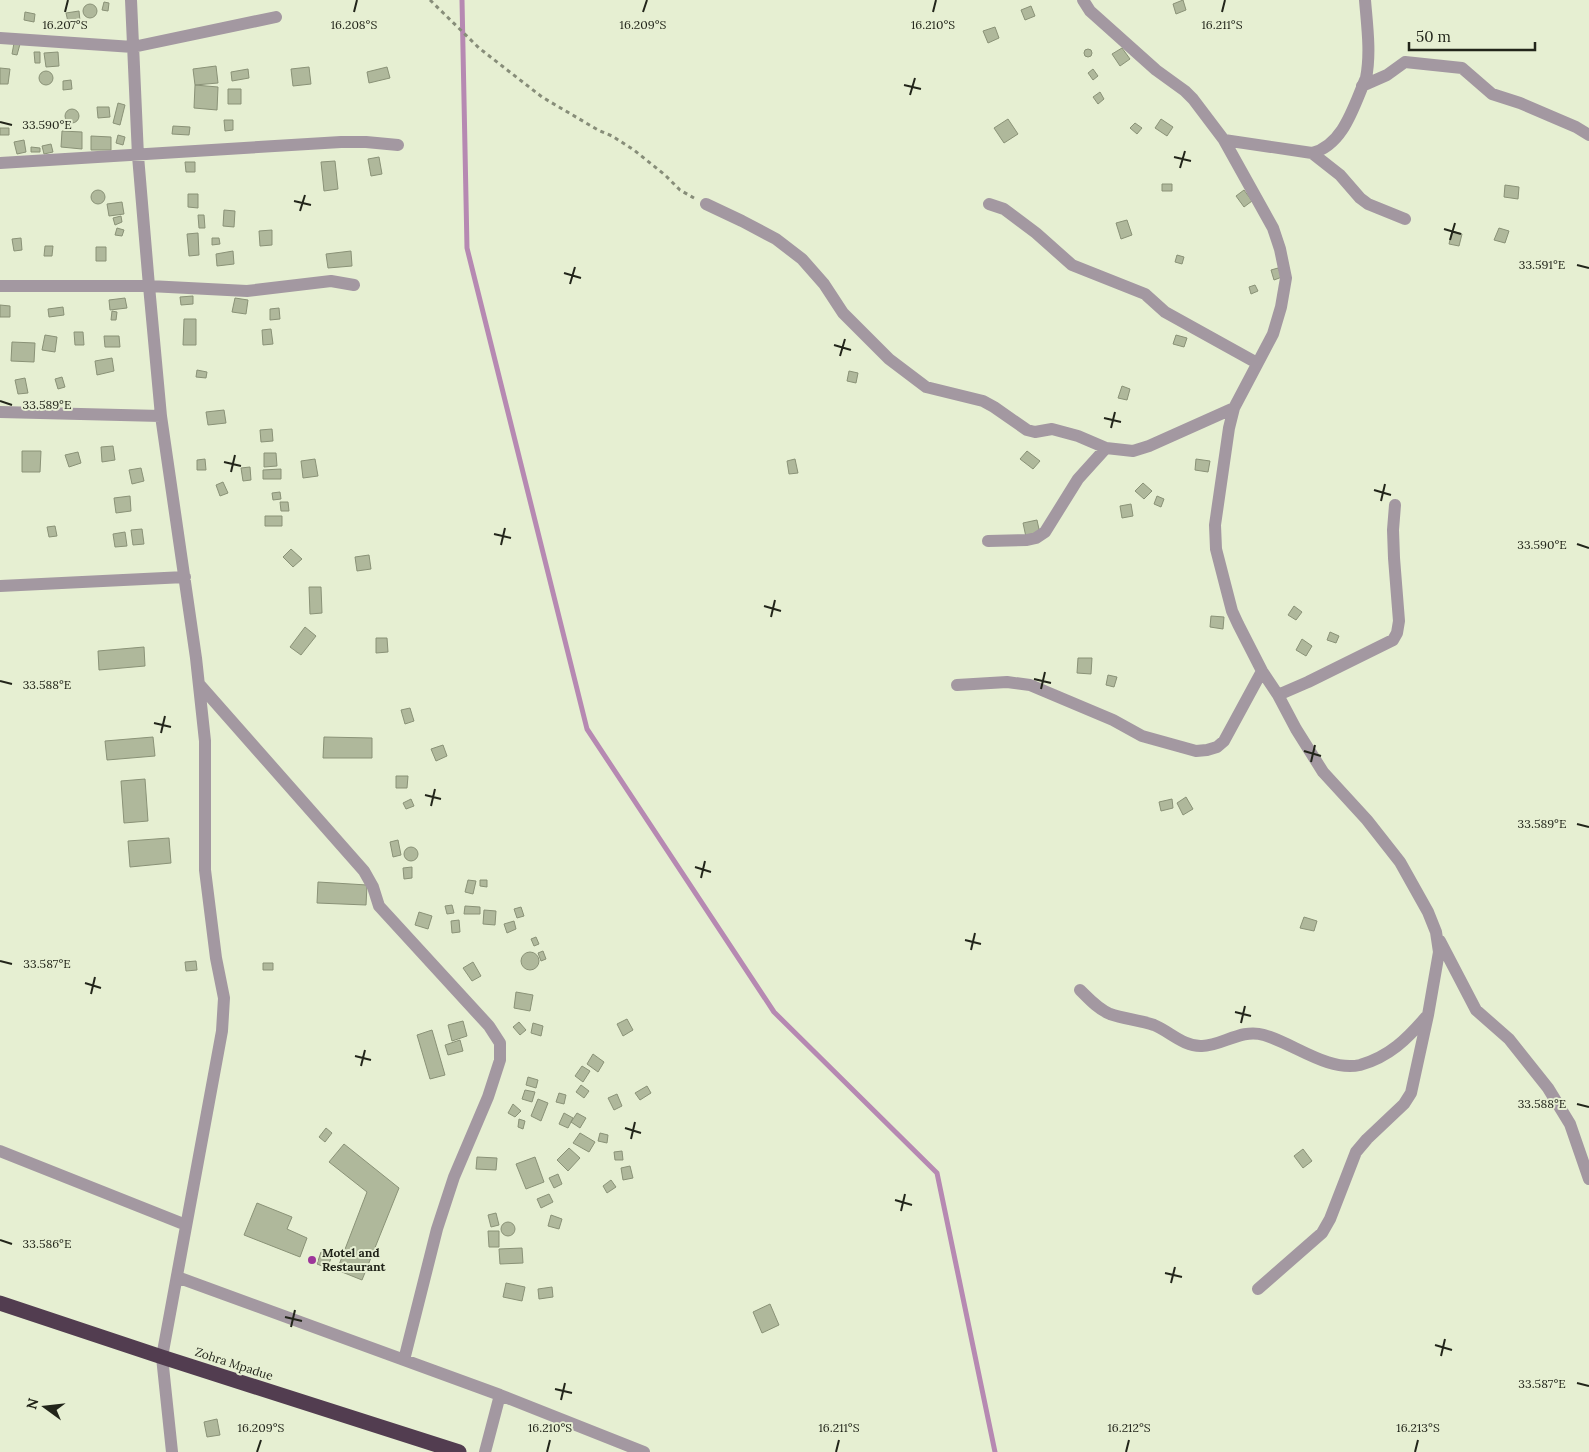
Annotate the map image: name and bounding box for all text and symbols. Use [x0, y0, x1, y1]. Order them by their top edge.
text: 16.207°S [42, 17, 88, 32]
text: 16.208°S [331, 17, 377, 32]
text: 16.209°S [620, 17, 667, 32]
text: 16.210°S [911, 17, 955, 32]
text: 16.211°S [1201, 17, 1243, 32]
scale bar [1409, 20, 1535, 52]
text: 50 m [1416, 27, 1451, 46]
text: 33.590°E [22, 117, 72, 132]
text: 33.591°E [1519, 257, 1565, 272]
text: 33.589°E [23, 397, 71, 412]
text: 33.590°E [1517, 537, 1567, 552]
text: 33.588°E [23, 677, 71, 692]
text: 33.589°E [1518, 816, 1566, 831]
text: 33.587°E [23, 956, 71, 971]
text: 33.588°E [1518, 1096, 1566, 1111]
text: 33.586°E [23, 1236, 71, 1251]
place label: Motel and Restaurant [322, 1245, 387, 1274]
marker: Motel and Restaurant [306, 1254, 318, 1266]
street label: Zohra Mpadue [193, 1344, 276, 1383]
text: 33.587°E [1518, 1376, 1566, 1391]
north arrow [20, 1382, 70, 1432]
text: N [22, 1396, 43, 1411]
text: 16.209°S [238, 1420, 285, 1435]
text: 16.210°S [528, 1420, 572, 1435]
text: 16.211°S [818, 1420, 860, 1435]
text: 16.212°S [1107, 1420, 1151, 1435]
text: 16.213°S [1396, 1420, 1440, 1435]

